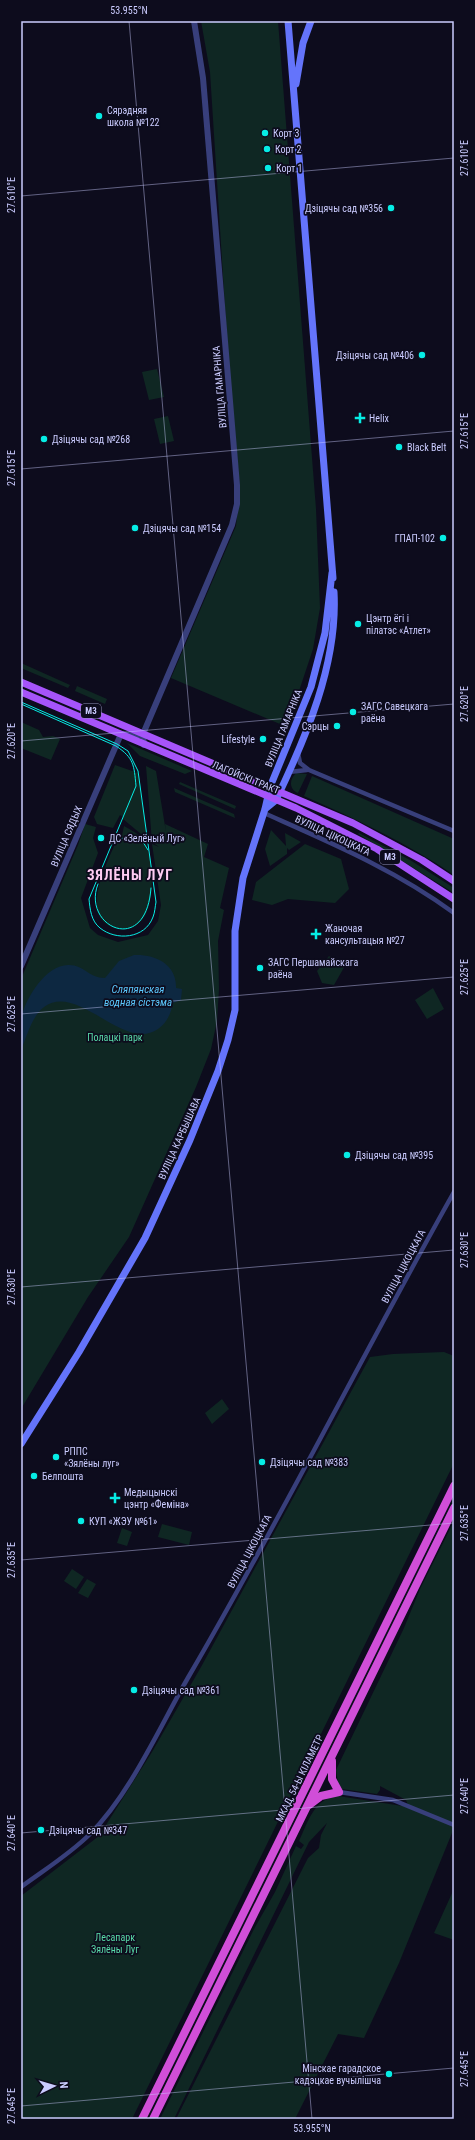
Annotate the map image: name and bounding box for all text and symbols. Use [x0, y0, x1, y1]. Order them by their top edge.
text: 53.955°N [110, 5, 148, 16]
place label: Сярэдняя школа №122 [107, 105, 160, 128]
marker: Сярэдняя школа №122 [94, 111, 104, 121]
marker: Корт 3 [260, 128, 270, 138]
place label: Корт 3 [273, 128, 300, 139]
text: 27.610°E [459, 140, 470, 176]
marker: Корт 2 [262, 144, 272, 154]
place label: Корт 2 [275, 144, 302, 155]
marker: Корт 1 [263, 163, 273, 173]
place label: Корт 1 [276, 163, 303, 174]
text: 27.610°E [6, 177, 17, 213]
place label: Дзіцячы сад №356 [305, 203, 383, 214]
marker: Дзіцячы сад №356 [386, 203, 396, 213]
street label: ВУЛІЦА ГАМАРНІКА [210, 345, 229, 429]
place label: Дзіцячы сад №406 [336, 350, 414, 361]
marker: Дзіцячы сад №406 [417, 350, 427, 360]
marker: Helix [354, 412, 366, 424]
place label: Helix [369, 413, 389, 424]
text: 27.615°E [459, 413, 470, 449]
marker: Дзіцячы сад №268 [39, 434, 49, 444]
place label: Дзіцячы сад №268 [52, 434, 130, 445]
marker: Black Belt [394, 442, 404, 452]
place label: Black Belt [407, 442, 446, 453]
text: 27.615°E [6, 450, 17, 486]
marker: Дзіцячы сад №154 [130, 523, 140, 533]
place label: Дзіцячы сад №154 [143, 523, 221, 534]
place label: ГПАП-102 [395, 533, 435, 544]
marker: ГПАП-102 [438, 533, 448, 543]
place label: Цэнтр ёгі і пілатэс «Атлет» [366, 613, 431, 636]
marker: Цэнтр ёгі і пілатэс «Атлет» [353, 619, 363, 629]
text: 27.620°E [459, 686, 470, 722]
street label: ВУЛІЦА ГАМАРНІКА [263, 688, 304, 769]
place label: ЗАГС Савецкага раёна [361, 701, 428, 724]
road number: М3 [81, 704, 101, 718]
marker: ЗАГС Савецкага раёна [348, 707, 358, 717]
place label: Сэрцы [302, 721, 329, 732]
marker: Сэрцы [332, 721, 342, 731]
text: 27.620°E [6, 723, 17, 759]
place label: Lifestyle [222, 734, 255, 745]
marker: Lifestyle [258, 734, 268, 744]
street label: ЛАГОЙСКІ ТРАКТ [211, 758, 281, 796]
street label: ВУЛІЦА СЯДЫХ [49, 804, 84, 868]
street label: ВУЛІЦА ЦІКОЦКАГА [293, 813, 372, 858]
marker: ДС «Зелёный Луг» [96, 833, 106, 843]
place label: ДС «Зелёный Луг» [109, 833, 185, 844]
road number: М3 [380, 850, 400, 864]
district label: ЗЯЛЁНЫ ЛУГ [87, 867, 173, 883]
place label: Жаночая кансультацыя №27 [325, 923, 405, 946]
marker: Жаночая кансультацыя №27 [310, 928, 322, 940]
place label: ЗАГС Першамайскага раёна [268, 957, 358, 980]
text: 27.625°E [459, 959, 470, 995]
marker: ЗАГС Першамайскага раёна [255, 963, 265, 973]
water label: Сляпянская водная сістэма [104, 983, 172, 1009]
text: 27.625°E [6, 996, 17, 1032]
park label: Полацкі парк [87, 1032, 143, 1043]
street label: ВУЛІЦА КАРБЫШАВА [156, 1095, 203, 1181]
marker: Дзіцячы сад №395 [342, 1150, 352, 1160]
place label: Дзіцячы сад №395 [355, 1150, 433, 1161]
street label: ВУЛІЦА ЦІКОЦКАГА [379, 1227, 428, 1305]
text: 27.630°E [459, 1232, 470, 1268]
text: 27.630°E [6, 1269, 17, 1305]
place label: РППС «Зялёны луг» [64, 1446, 119, 1469]
marker: РППС «Зялёны луг» [51, 1452, 61, 1462]
marker: Дзіцячы сад №383 [257, 1457, 267, 1467]
place label: Дзіцячы сад №383 [270, 1457, 348, 1468]
marker: Белпошта [29, 1471, 39, 1481]
place label: Белпошта [42, 1471, 84, 1482]
place label: Медыцынскі цэнтр «Феміна» [124, 1487, 189, 1510]
marker: Медыцынскі цэнтр «Феміна» [109, 1492, 121, 1504]
text: 27.635°E [459, 1505, 470, 1541]
street label: ВУЛІЦА ЦІКОЦКАГА [225, 1512, 274, 1590]
marker: КУП «ЖЭУ №61» [76, 1516, 86, 1526]
place label: КУП «ЖЭУ №61» [89, 1516, 157, 1527]
text: 27.635°E [6, 1542, 17, 1578]
marker: Дзіцячы сад №361 [129, 1685, 139, 1695]
place label: Дзіцячы сад №361 [142, 1685, 220, 1696]
street label: МКАД, 54-Ы КІЛАМЕТР [274, 1732, 326, 1824]
text: 27.640°E [459, 1778, 470, 1814]
text: 27.640°E [6, 1815, 17, 1851]
marker: Дзіцячы сад №347 [36, 1825, 46, 1835]
place label: Дзіцячы сад №347 [49, 1825, 127, 1836]
park label: Лесапарк Зялёны Луг [91, 1932, 139, 1955]
text: 27.645°E [459, 2051, 470, 2087]
place label: Мінскае гарадское кадэцкае вучылішча [295, 2063, 381, 2086]
north arrow [34, 2066, 74, 2106]
marker: Мінскае гарадское кадэцкае вучылішча [384, 2069, 394, 2079]
text: N [57, 2081, 70, 2089]
text: 27.645°E [6, 2088, 17, 2124]
text: 53.955°N [293, 2123, 331, 2134]

